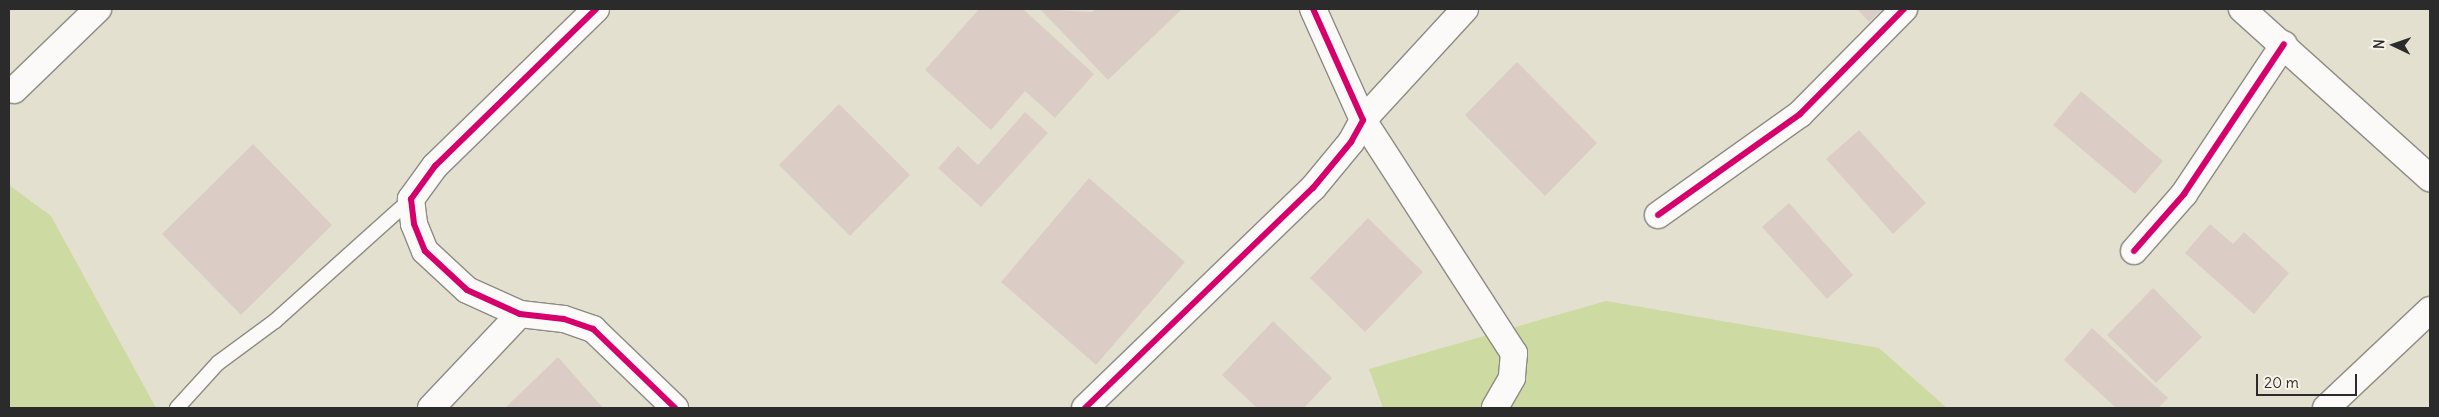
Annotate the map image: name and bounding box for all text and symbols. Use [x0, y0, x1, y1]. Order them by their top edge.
north arrow [2369, 20, 2419, 70]
text: N [2370, 39, 2388, 50]
scale bar [2259, 364, 2360, 396]
text: 20 m [2264, 373, 2299, 392]

